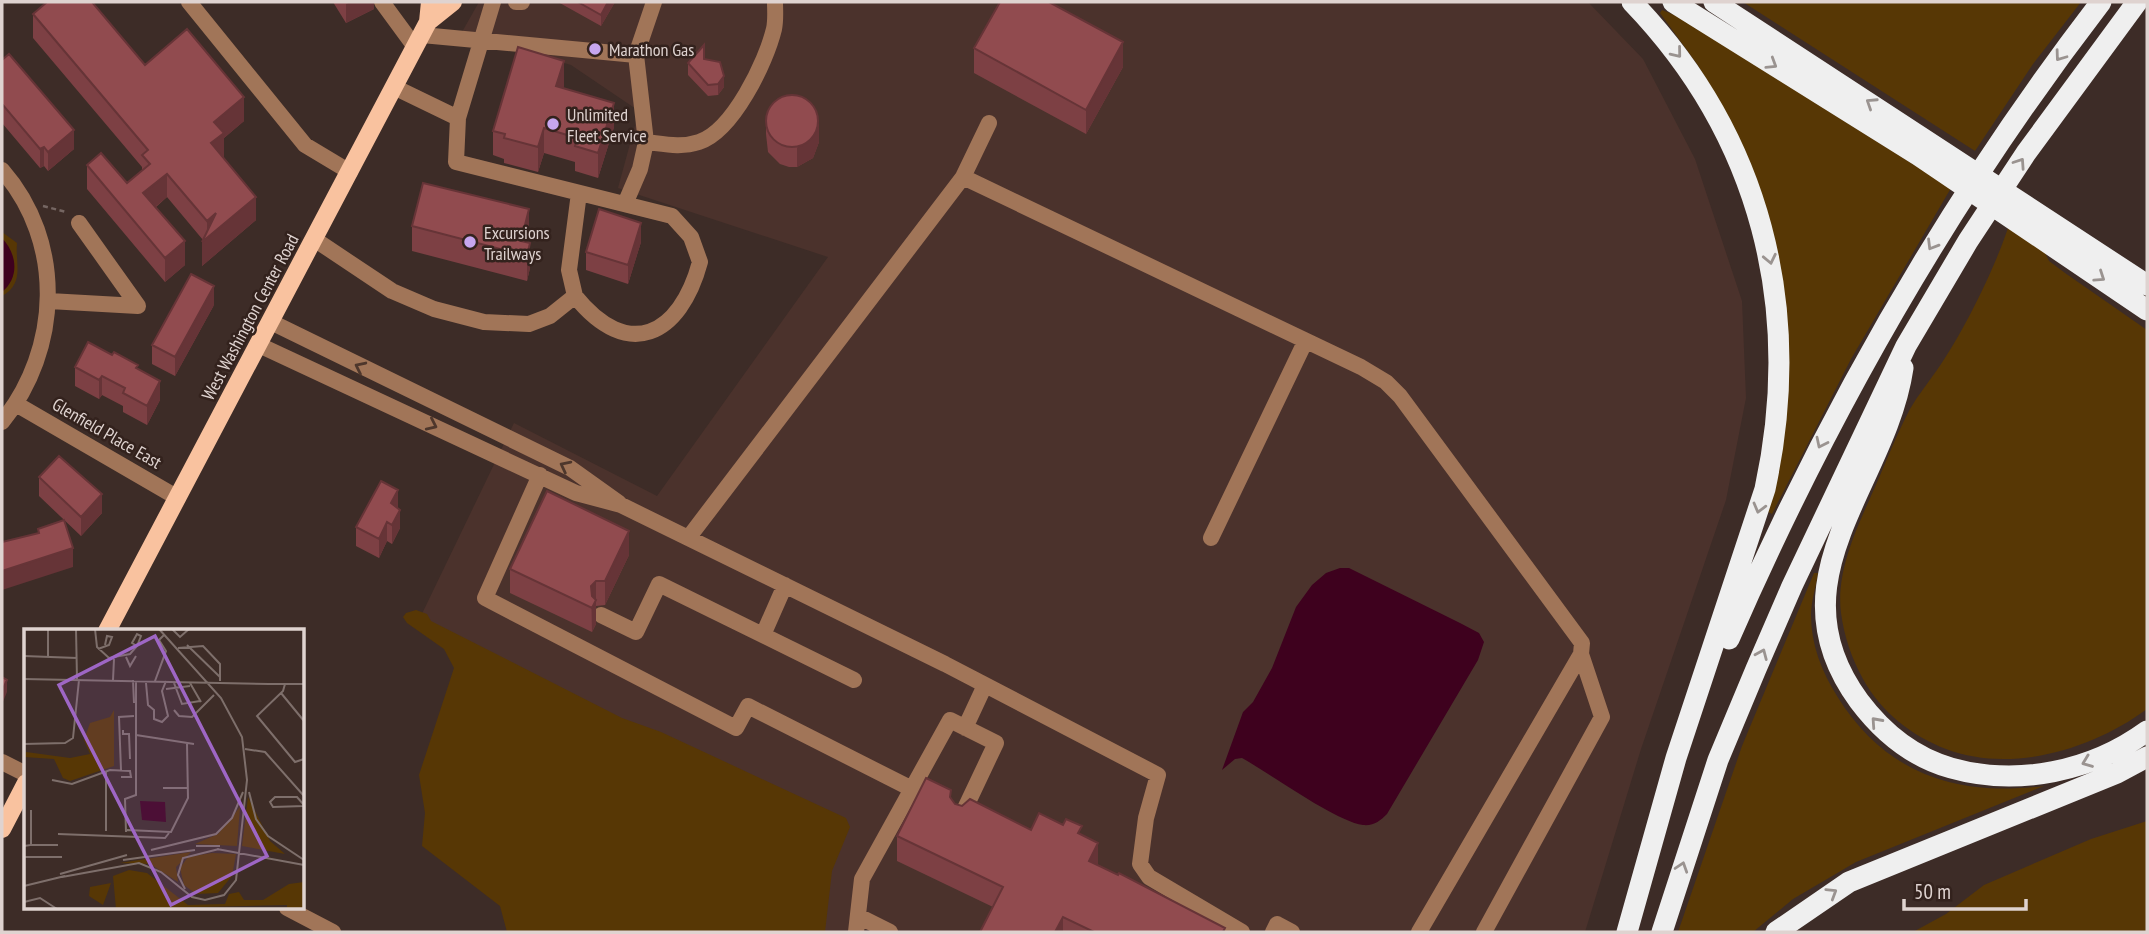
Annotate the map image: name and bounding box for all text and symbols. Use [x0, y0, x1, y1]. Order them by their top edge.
place label: Marathon Gas [609, 38, 694, 61]
marker: Marathon Gas [587, 41, 603, 57]
one-way arrow [1669, 45, 1681, 58]
one-way arrow [2056, 48, 2068, 61]
one-way arrow [1765, 55, 1778, 68]
one-way arrow [1866, 99, 1879, 111]
place label: Unlimited Fleet Service [567, 103, 647, 147]
marker: Unlimited Fleet Service [545, 116, 561, 132]
one-way arrow [2011, 158, 2024, 171]
place label: Excursions Trailways [484, 221, 550, 265]
street label: West Washington Center Road [196, 230, 304, 404]
marker: Excursions Trailways [462, 234, 478, 250]
one-way arrow [1928, 237, 1941, 250]
one-way arrow [1761, 253, 1776, 265]
one-way arrow [2092, 269, 2105, 281]
one-way arrow [355, 361, 367, 375]
street label: Glenfield Place East [48, 392, 166, 474]
one-way arrow [425, 417, 437, 431]
one-way arrow [1816, 436, 1830, 448]
one-way arrow [560, 461, 572, 475]
one-way arrow [1753, 502, 1768, 514]
inset map [24, 629, 304, 909]
one-way arrow [1754, 649, 1768, 662]
one-way arrow [1872, 717, 1884, 730]
one-way arrow [2081, 753, 2093, 767]
one-way arrow [1674, 861, 1689, 873]
scale bar [1904, 867, 2026, 911]
text: 50 m [1914, 878, 1951, 905]
one-way arrow [1824, 889, 1837, 902]

